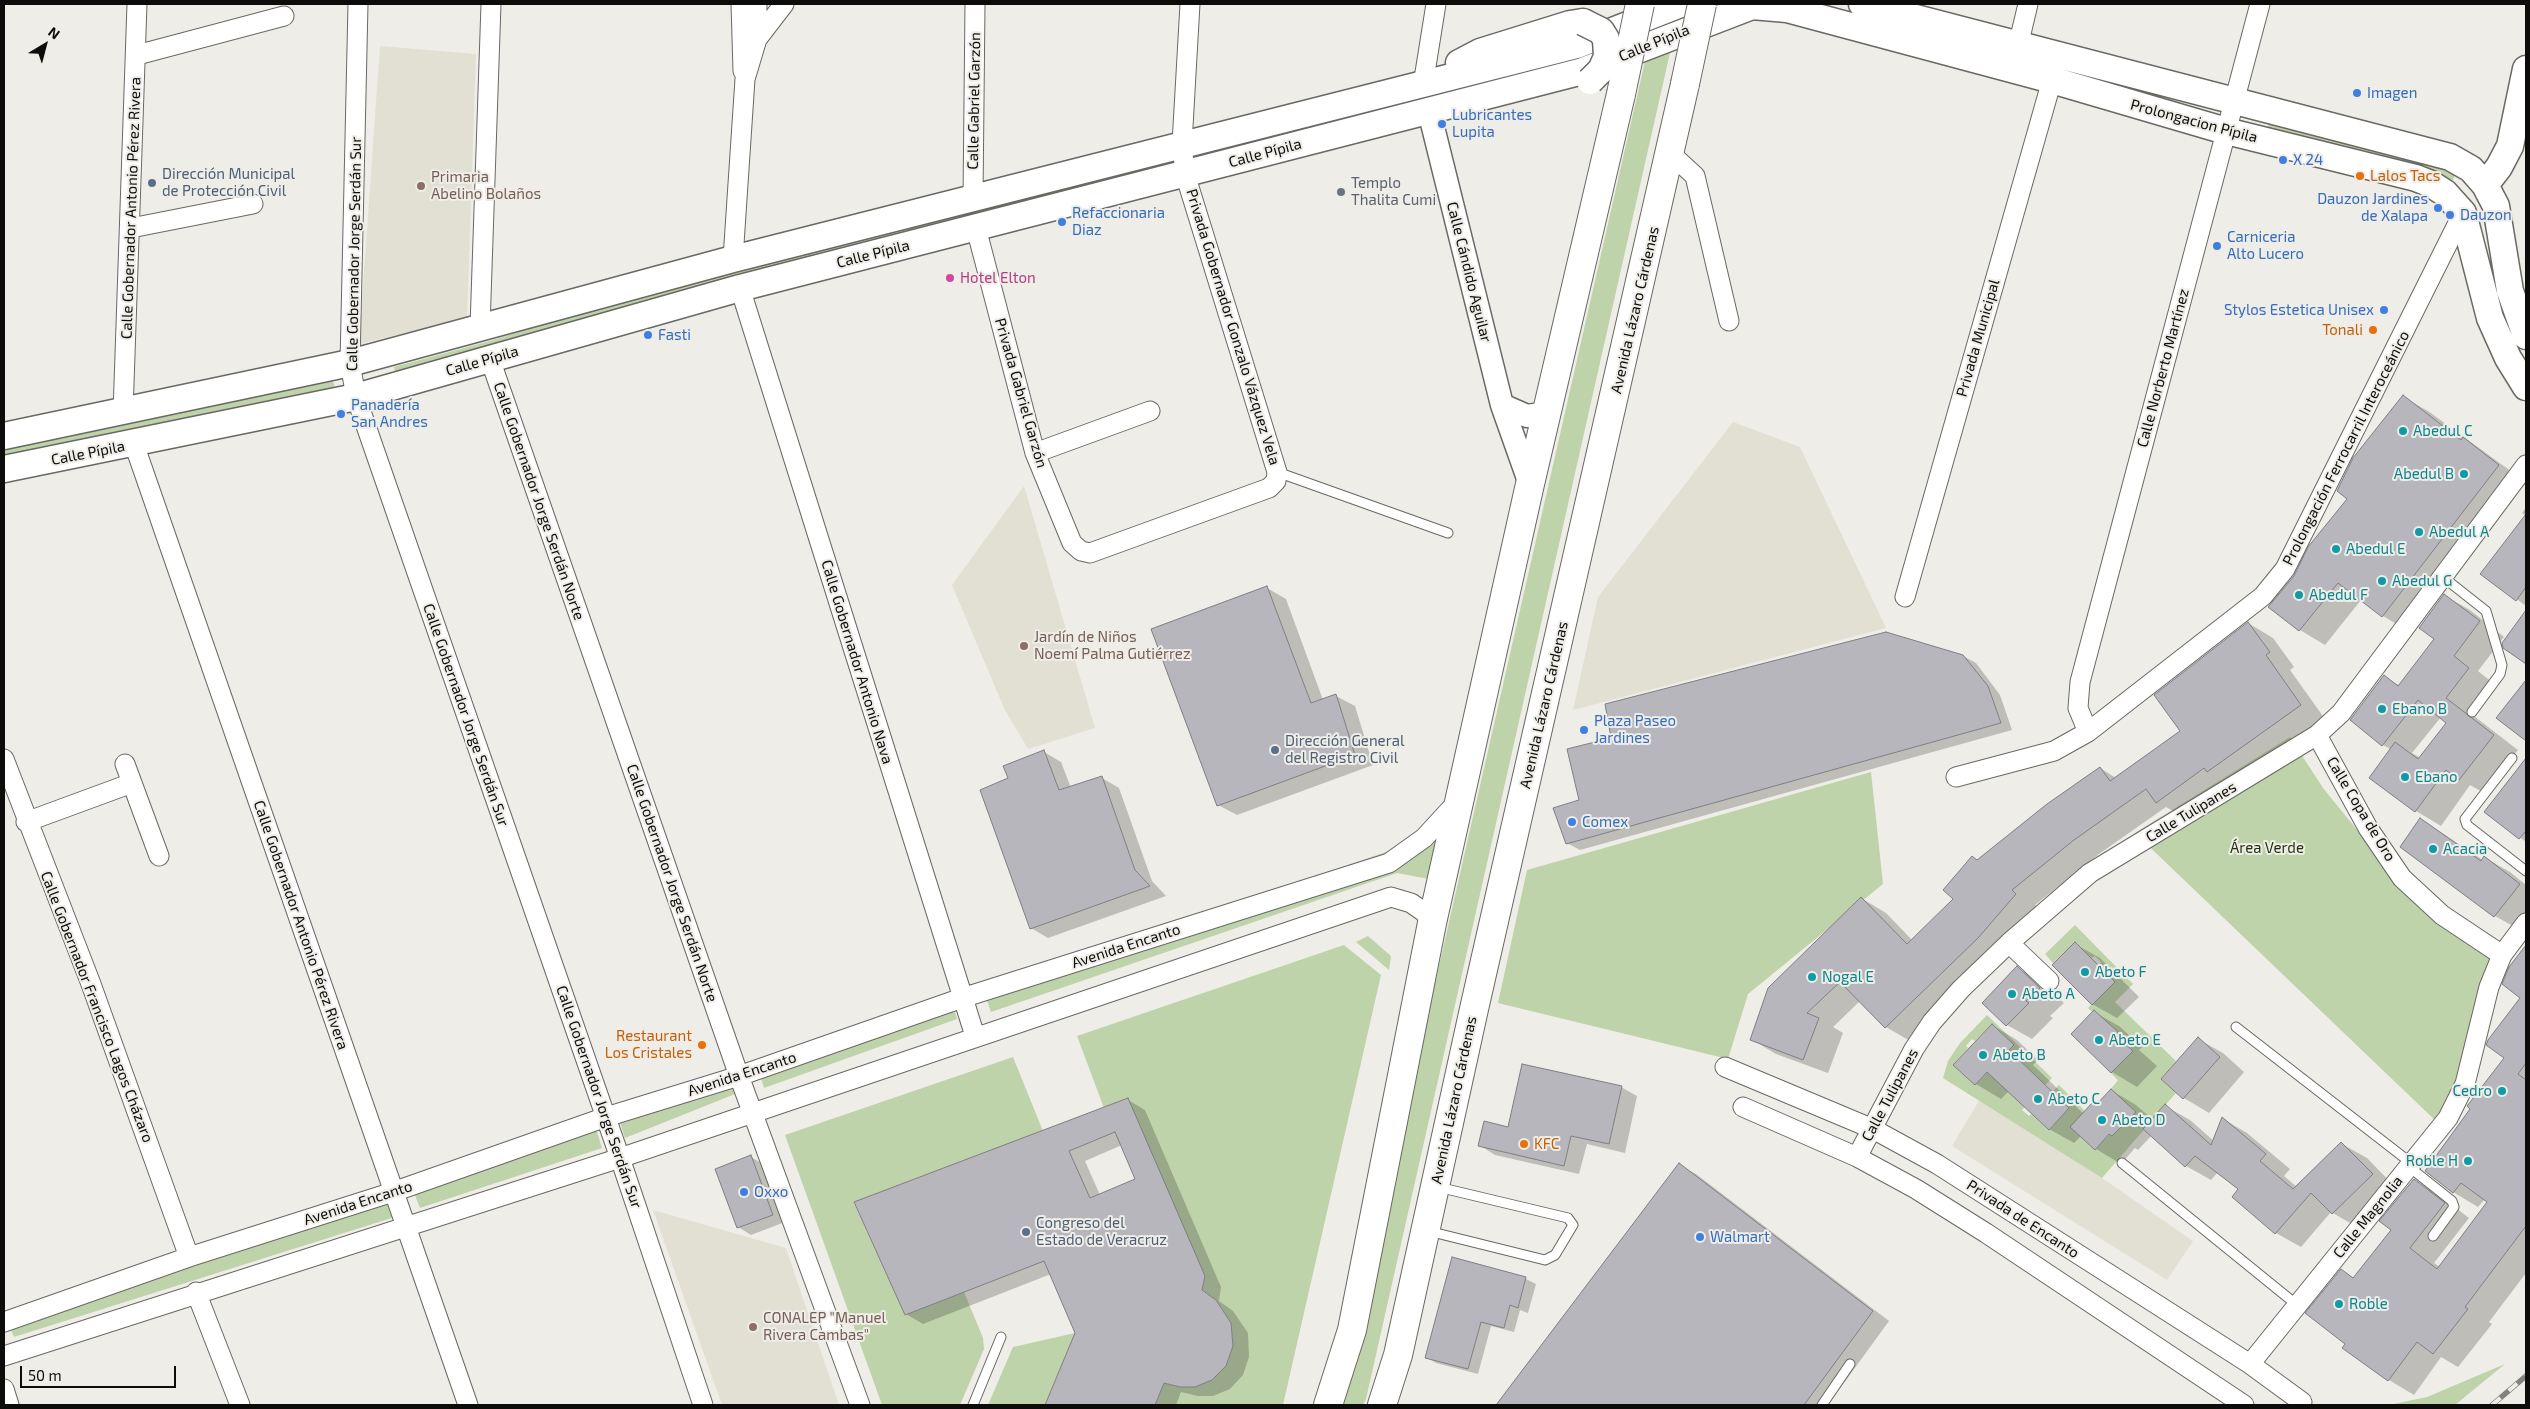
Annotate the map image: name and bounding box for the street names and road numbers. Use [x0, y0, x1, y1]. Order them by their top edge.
street label: Calle Pípila [1616, 21, 1692, 65]
street label: Calle Gabriel Garzón [964, 32, 984, 170]
street label: Calle Gobernador Antonio Pérez Rivera [117, 77, 145, 339]
street label: Prolongacion Pípila [2129, 95, 2259, 147]
street label: Calle Pípila [1227, 135, 1303, 171]
street label: Calle Gobernador Jorge Serdán Sur [343, 137, 365, 371]
street label: Privada Gobernador Gonzalo Vázquez Vela [1182, 187, 1284, 467]
street label: Calle Cándido Aguilar [1443, 200, 1495, 344]
street label: Avenida Lázaro Cárdenas [1607, 225, 1663, 395]
street label: Calle Pípila [835, 236, 911, 272]
street label: Privada Municipal [1953, 277, 2003, 399]
street label: Calle Norberto Martínez [2133, 287, 2193, 449]
street label: Privada Gabriel Garzón [991, 316, 1051, 470]
street label: Prolongación Ferrocarril Interoceánico [2279, 328, 2413, 568]
street label: Calle Pípila [444, 342, 520, 380]
street label: Calle Gobernador Jorge Serdán Norte [490, 380, 588, 622]
street label: Calle Pípila [50, 437, 126, 469]
street label: Calle Gobernador Antonio Nava [817, 558, 897, 766]
street label: Calle Gobernador Jorge Serdán Sur [419, 601, 513, 829]
street label: Avenida Lázaro Cárdenas [1516, 620, 1572, 790]
street label: Calle Copa de Oro [2323, 753, 2399, 865]
street label: Calle Gobernador Jorge Serdán Norte [623, 762, 721, 1004]
street label: Calle Tulipanes [2142, 778, 2240, 846]
street label: Calle Gobernador Antonio Pérez Rivera [250, 798, 352, 1052]
street label: Calle Gobernador Francisco Lagos Cházaro [37, 869, 157, 1145]
street label: Avenida Encanto [1069, 920, 1183, 972]
street label: Calle Gobernador Jorge Serdán Sur [552, 983, 646, 1211]
street label: Avenida Lázaro Cárdenas [1427, 1015, 1481, 1185]
street label: Calle Tulipanes [1858, 1046, 1922, 1144]
street label: Avenida Encanto [685, 1048, 799, 1100]
street label: Calle Magnolia [2329, 1172, 2407, 1262]
street label: Privada de Encanto [1963, 1176, 2083, 1262]
street label: Avenida Encanto [301, 1177, 415, 1229]

